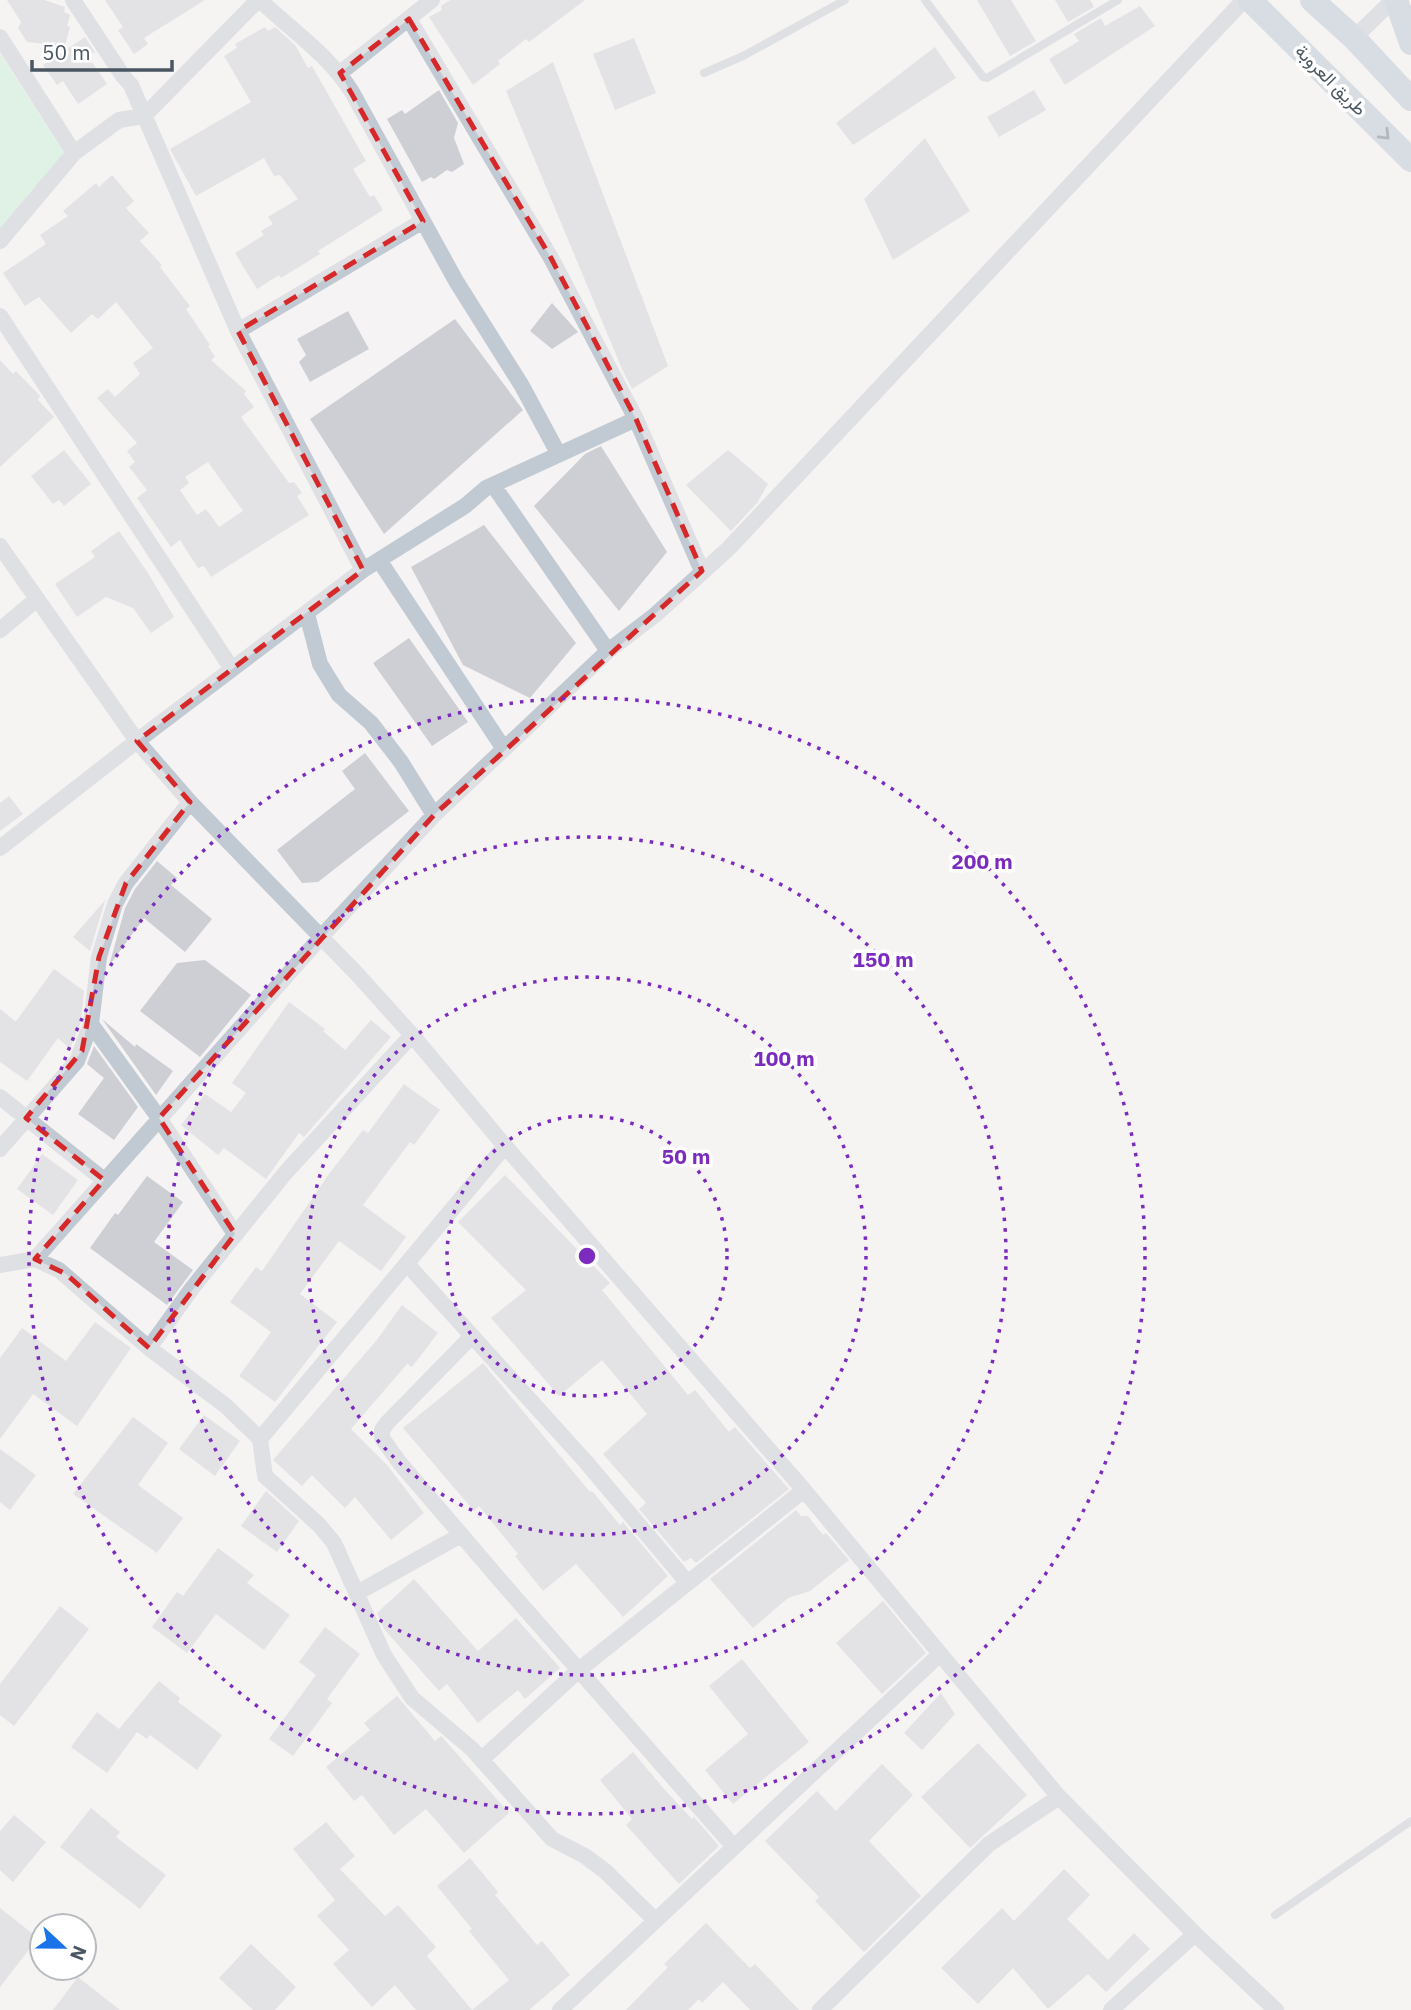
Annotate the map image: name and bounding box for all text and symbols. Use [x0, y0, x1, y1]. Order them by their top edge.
scale bar [32, 28, 172, 72]
text: 50 m [42, 38, 91, 66]
street label: طريق العروبة [1291, 40, 1371, 120]
one-way arrow [1377, 126, 1390, 139]
text: 200 m [951, 847, 1013, 875]
text: 150 m [852, 945, 914, 973]
text: 100 m [753, 1044, 815, 1072]
text: 50 m [662, 1142, 710, 1170]
centre of rings [575, 1244, 599, 1268]
north arrow [28, 1912, 98, 1982]
text: N [65, 1942, 92, 1964]

